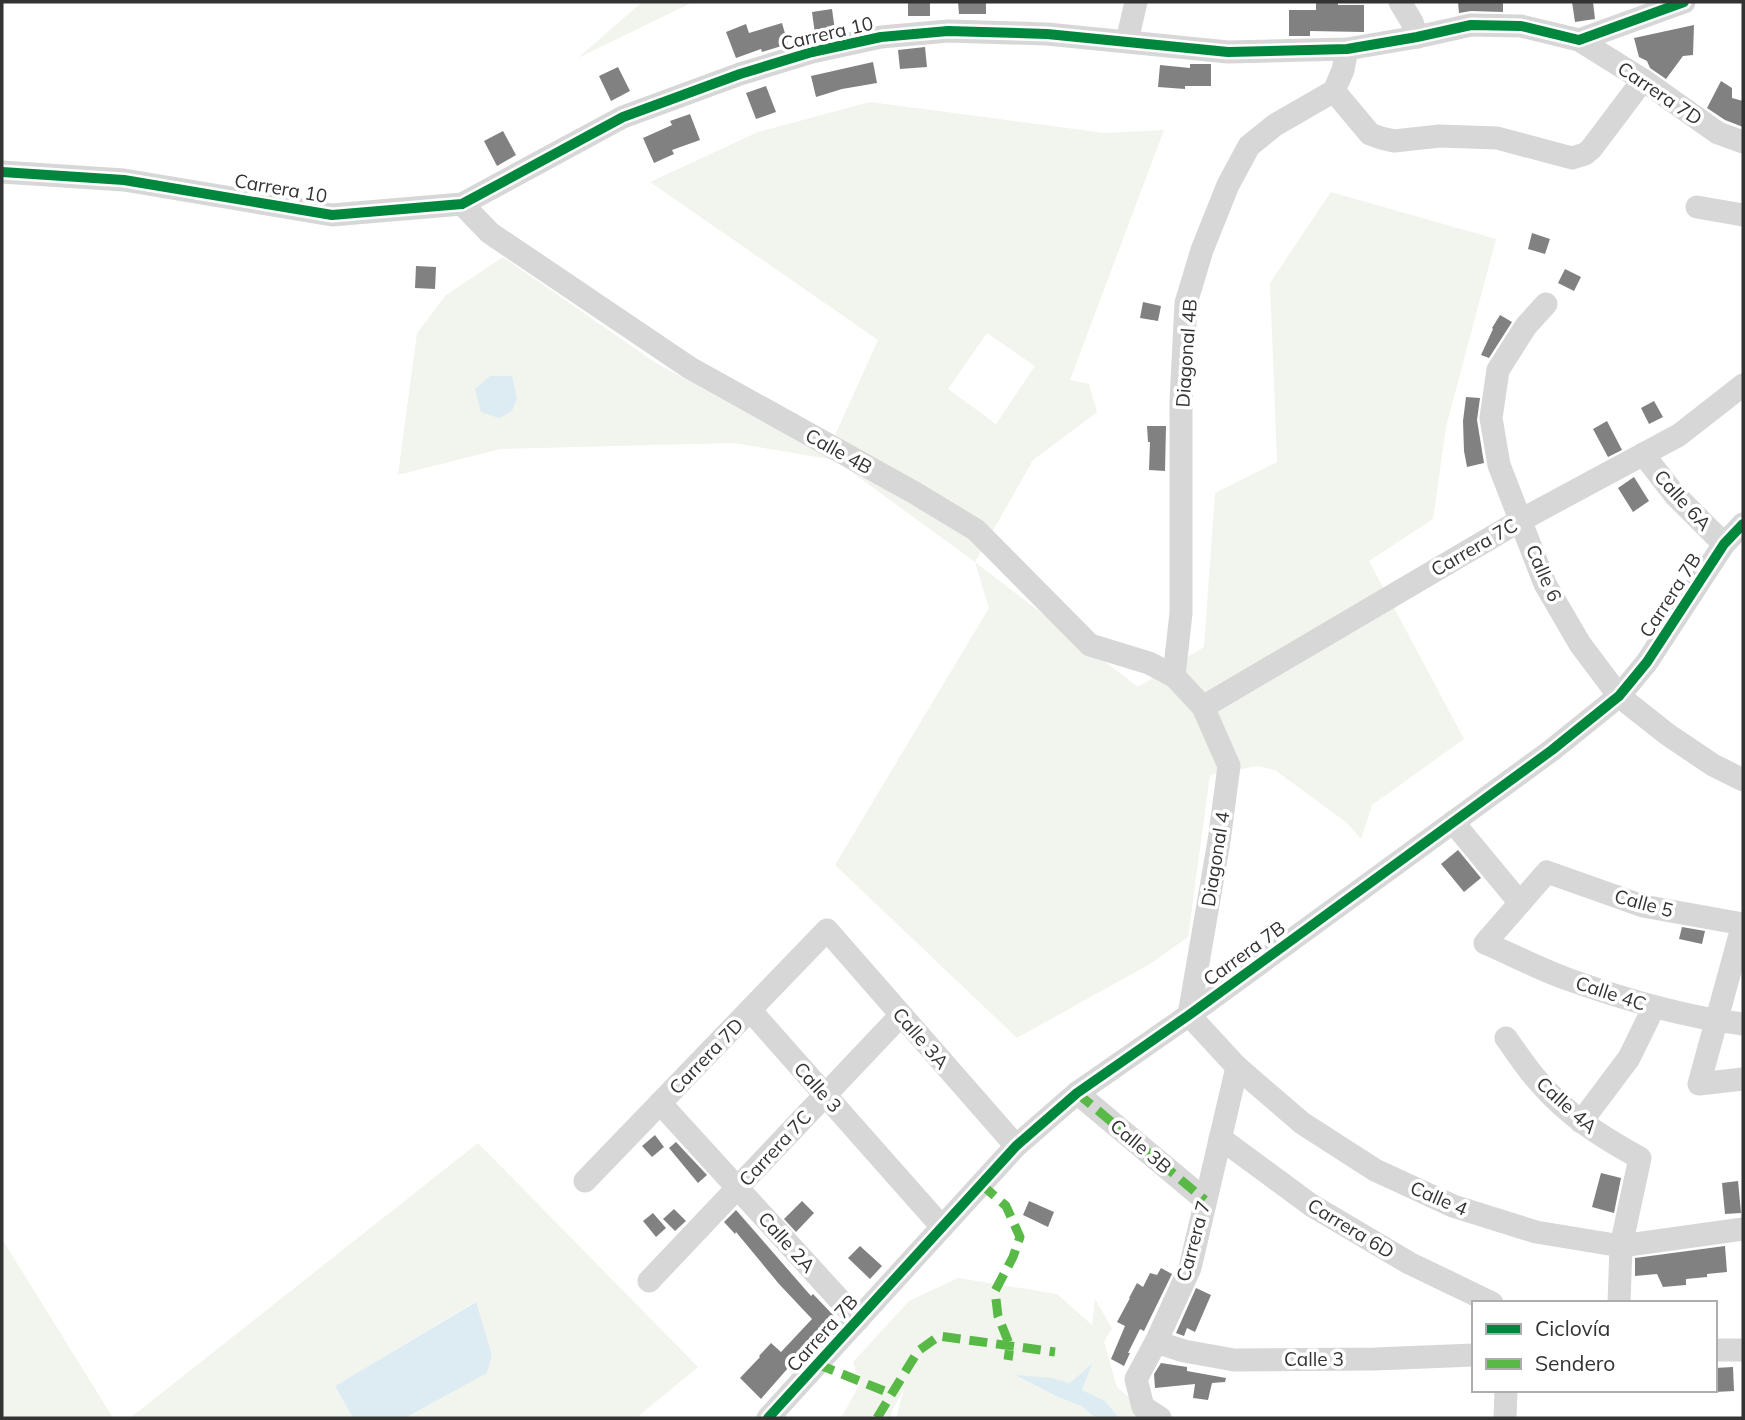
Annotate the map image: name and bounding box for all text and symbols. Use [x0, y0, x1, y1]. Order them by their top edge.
street label: Carrera 10 [778, 11, 876, 55]
street label: Carrera 7D [1613, 56, 1707, 130]
street label: Carrera 10 [233, 168, 329, 208]
street label: Diagonal 4B [1170, 298, 1202, 408]
street label: Calle 4B [801, 423, 877, 479]
street label: Calle 6A [1649, 465, 1717, 535]
street label: Carrera 7C [1427, 513, 1521, 581]
street label: Calle 6 [1521, 541, 1567, 605]
street label: Carrera 7B [1634, 548, 1706, 642]
street label: Diagonal 4 [1196, 810, 1234, 908]
street label: Calle 5 [1612, 884, 1676, 922]
street label: Carrera 7B [1198, 915, 1290, 991]
street label: Calle 4C [1573, 970, 1649, 1016]
street label: Calle 3A [888, 1002, 954, 1074]
street label: Carrera 7D [664, 1013, 748, 1099]
street label: Calle 3 [789, 1057, 847, 1117]
street label: Calle 4A [1532, 1071, 1602, 1139]
street label: Carrera 7C [734, 1105, 816, 1191]
street label: Calle 3B [1105, 1113, 1177, 1179]
street label: Calle 4 [1407, 1175, 1471, 1221]
street label: Carrera 6D [1303, 1193, 1399, 1263]
street label: Carrera 7 [1171, 1198, 1215, 1284]
street label: Calle 2A [753, 1207, 821, 1277]
street label: Carrera 7B [781, 1289, 863, 1377]
legend [1472, 1301, 1717, 1392]
text: Ciclovía [1535, 1315, 1610, 1341]
street label: Calle 3 [1284, 1347, 1344, 1371]
text: Sendero [1535, 1350, 1615, 1376]

